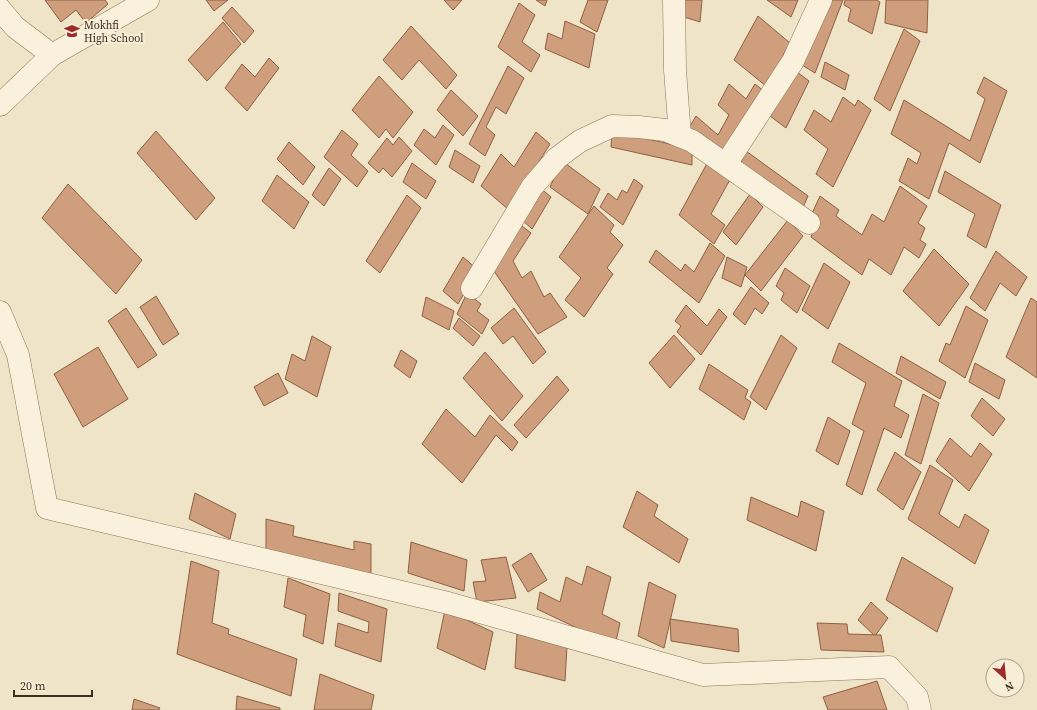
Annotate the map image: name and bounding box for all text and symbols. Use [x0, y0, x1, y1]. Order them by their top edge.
place label: Mokhfi High School [84, 18, 143, 46]
school or university icon: Mokhfi High School [63, 22, 81, 40]
north arrow [985, 658, 1025, 698]
scale bar [14, 672, 92, 698]
text: 20 m [20, 678, 46, 694]
text: N [1002, 678, 1016, 695]

